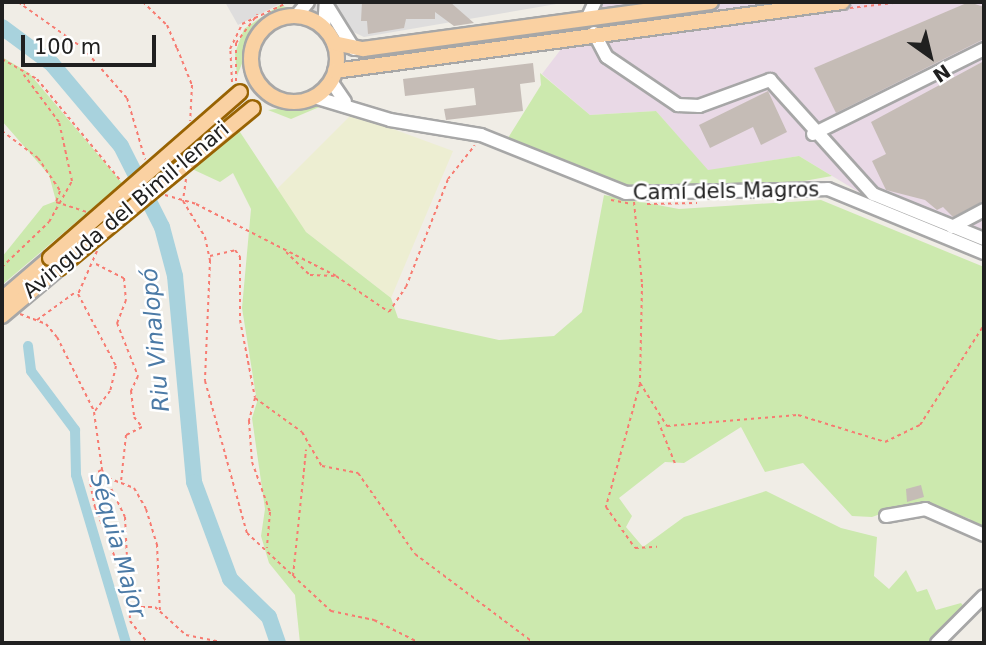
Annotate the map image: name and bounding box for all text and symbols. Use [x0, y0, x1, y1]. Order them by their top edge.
scale bar [24, 21, 159, 65]
north arrow [895, 21, 965, 91]
text: 100 m [34, 35, 101, 59]
text: N [929, 60, 954, 87]
street label: Avinguda del Bimil·lenari [18, 116, 234, 304]
street label: Camí dels Magros [633, 177, 819, 205]
water label: Riu Vinalopó [135, 267, 175, 413]
water label: Séquia Major [84, 469, 152, 621]

